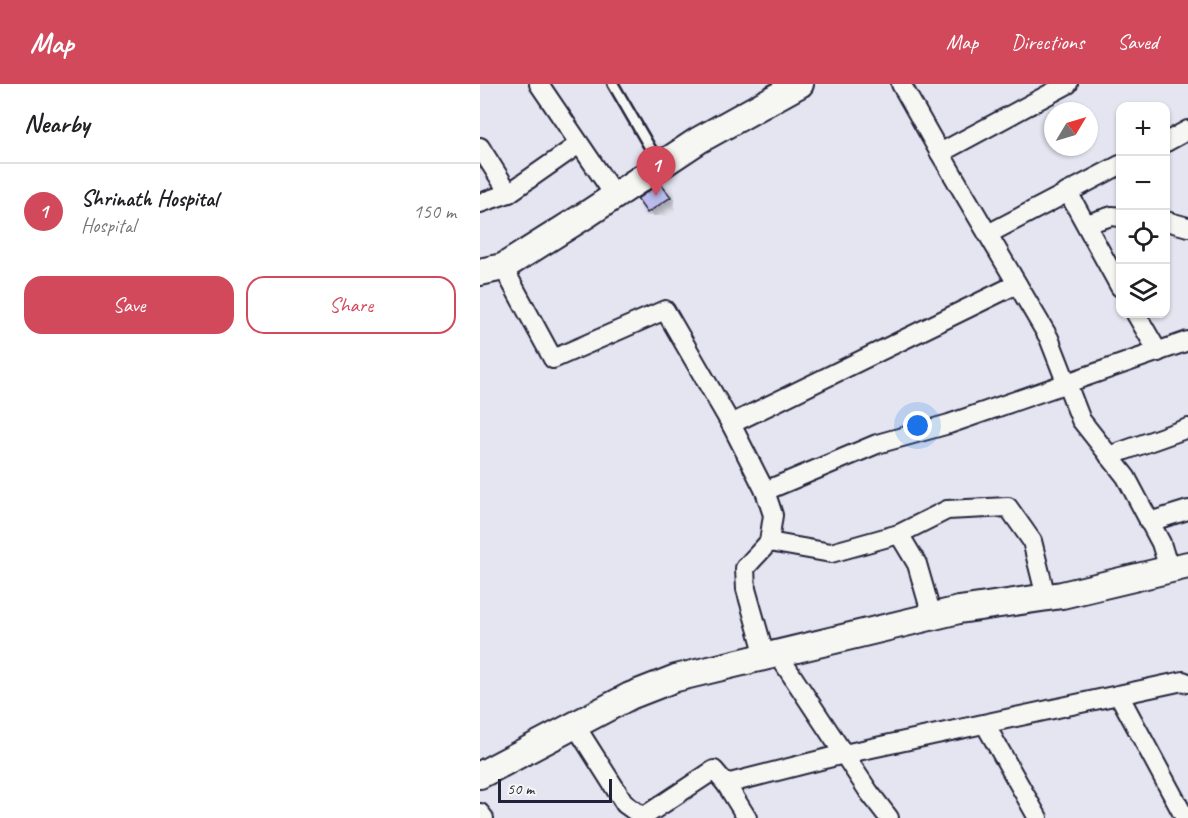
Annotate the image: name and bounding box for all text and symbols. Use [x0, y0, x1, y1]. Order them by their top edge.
text: Map [30, 25, 73, 60]
text: Map [946, 29, 978, 55]
text: Directions [1011, 29, 1084, 55]
text: Saved [1117, 29, 1158, 55]
north arrow [1044, 102, 1098, 156]
map controls [1116, 102, 1170, 318]
button: + [1116, 102, 1170, 156]
text: Nearby [24, 107, 89, 140]
pin: 1 [636, 147, 675, 196]
button: − [1116, 156, 1170, 210]
text: Shrinath Hospital [81, 185, 218, 213]
text: 1 [39, 199, 48, 224]
text: 150 m [413, 199, 456, 224]
button: locate [1116, 210, 1170, 264]
text: Hospital [81, 213, 136, 238]
button: layers [1116, 264, 1170, 318]
button: Save [24, 276, 234, 334]
button: Share [246, 276, 456, 334]
your location [903, 411, 932, 440]
scale bar [498, 776, 612, 804]
text: 50 m [507, 779, 534, 799]

